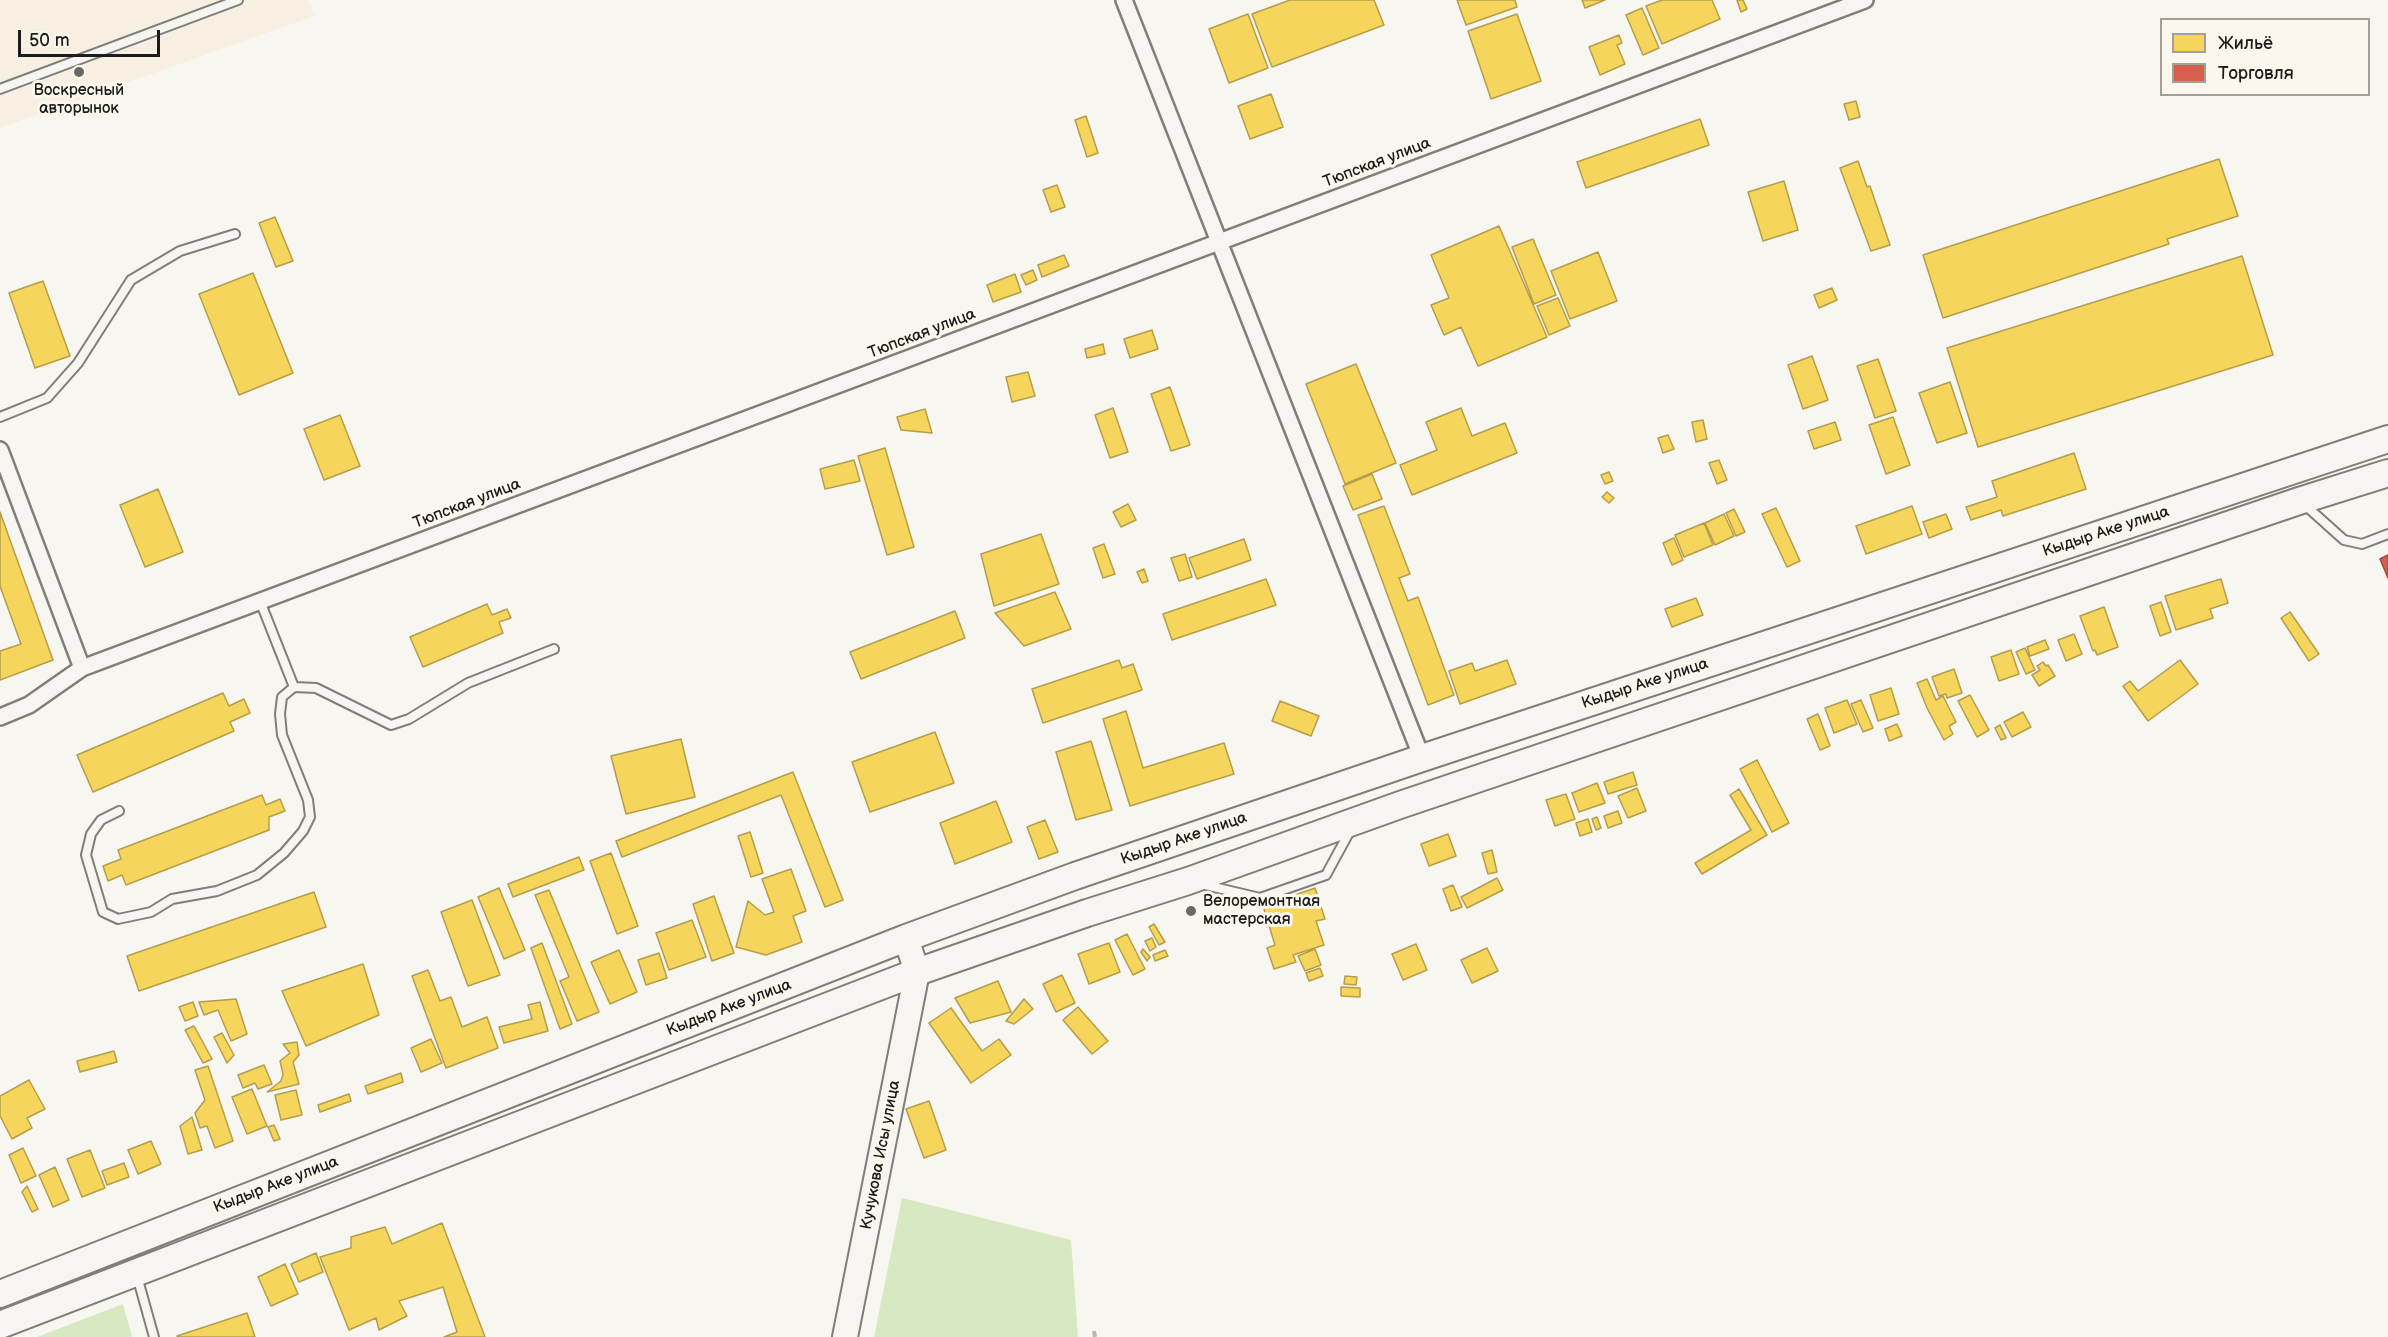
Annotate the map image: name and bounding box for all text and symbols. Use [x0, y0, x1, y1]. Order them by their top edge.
scale bar [21, 18, 164, 56]
legend [2160, 18, 2370, 96]
text: 50 m [29, 30, 70, 51]
text: Жильё [2218, 33, 2273, 54]
text: Торговля [2218, 63, 2294, 84]
marker: Воскресный авторынок [72, 65, 86, 79]
place label: Воскресный авторынок [34, 81, 124, 119]
street label: Тюпская улица [1321, 134, 1433, 192]
street label: Тюпская улица [866, 305, 978, 363]
street label: Тюпская улица [411, 475, 523, 533]
street label: Кыдыр Аке улица [2040, 502, 2172, 562]
street label: Кыдыр Аке улица [1579, 654, 1711, 714]
street label: Кыдыр Аке улица [1118, 808, 1250, 870]
place label: Велоремонтная мастерская [1203, 892, 1320, 930]
marker: Велоремонтная мастерская [1184, 904, 1198, 918]
street label: Кыдыр Аке улица [664, 975, 794, 1041]
street label: Кучукова Исы улица [857, 1079, 905, 1231]
street label: Кыдыр Аке улица [211, 1152, 341, 1218]

